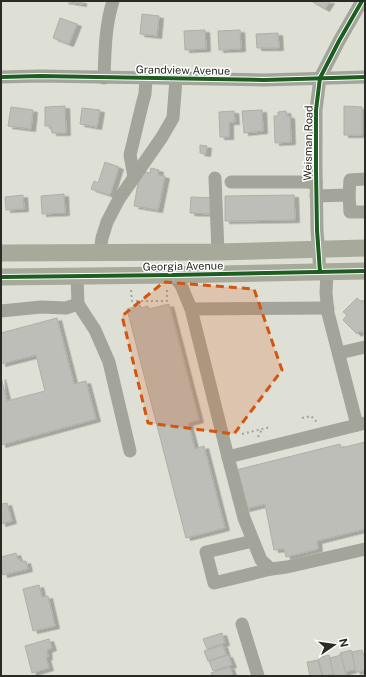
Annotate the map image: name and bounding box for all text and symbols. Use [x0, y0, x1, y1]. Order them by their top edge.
street label: Grandview Avenue [136, 63, 230, 77]
street label: Weisman Road [301, 105, 315, 181]
street label: Georgia Avenue [143, 259, 223, 273]
north arrow [314, 625, 354, 665]
text: N [337, 637, 351, 648]

